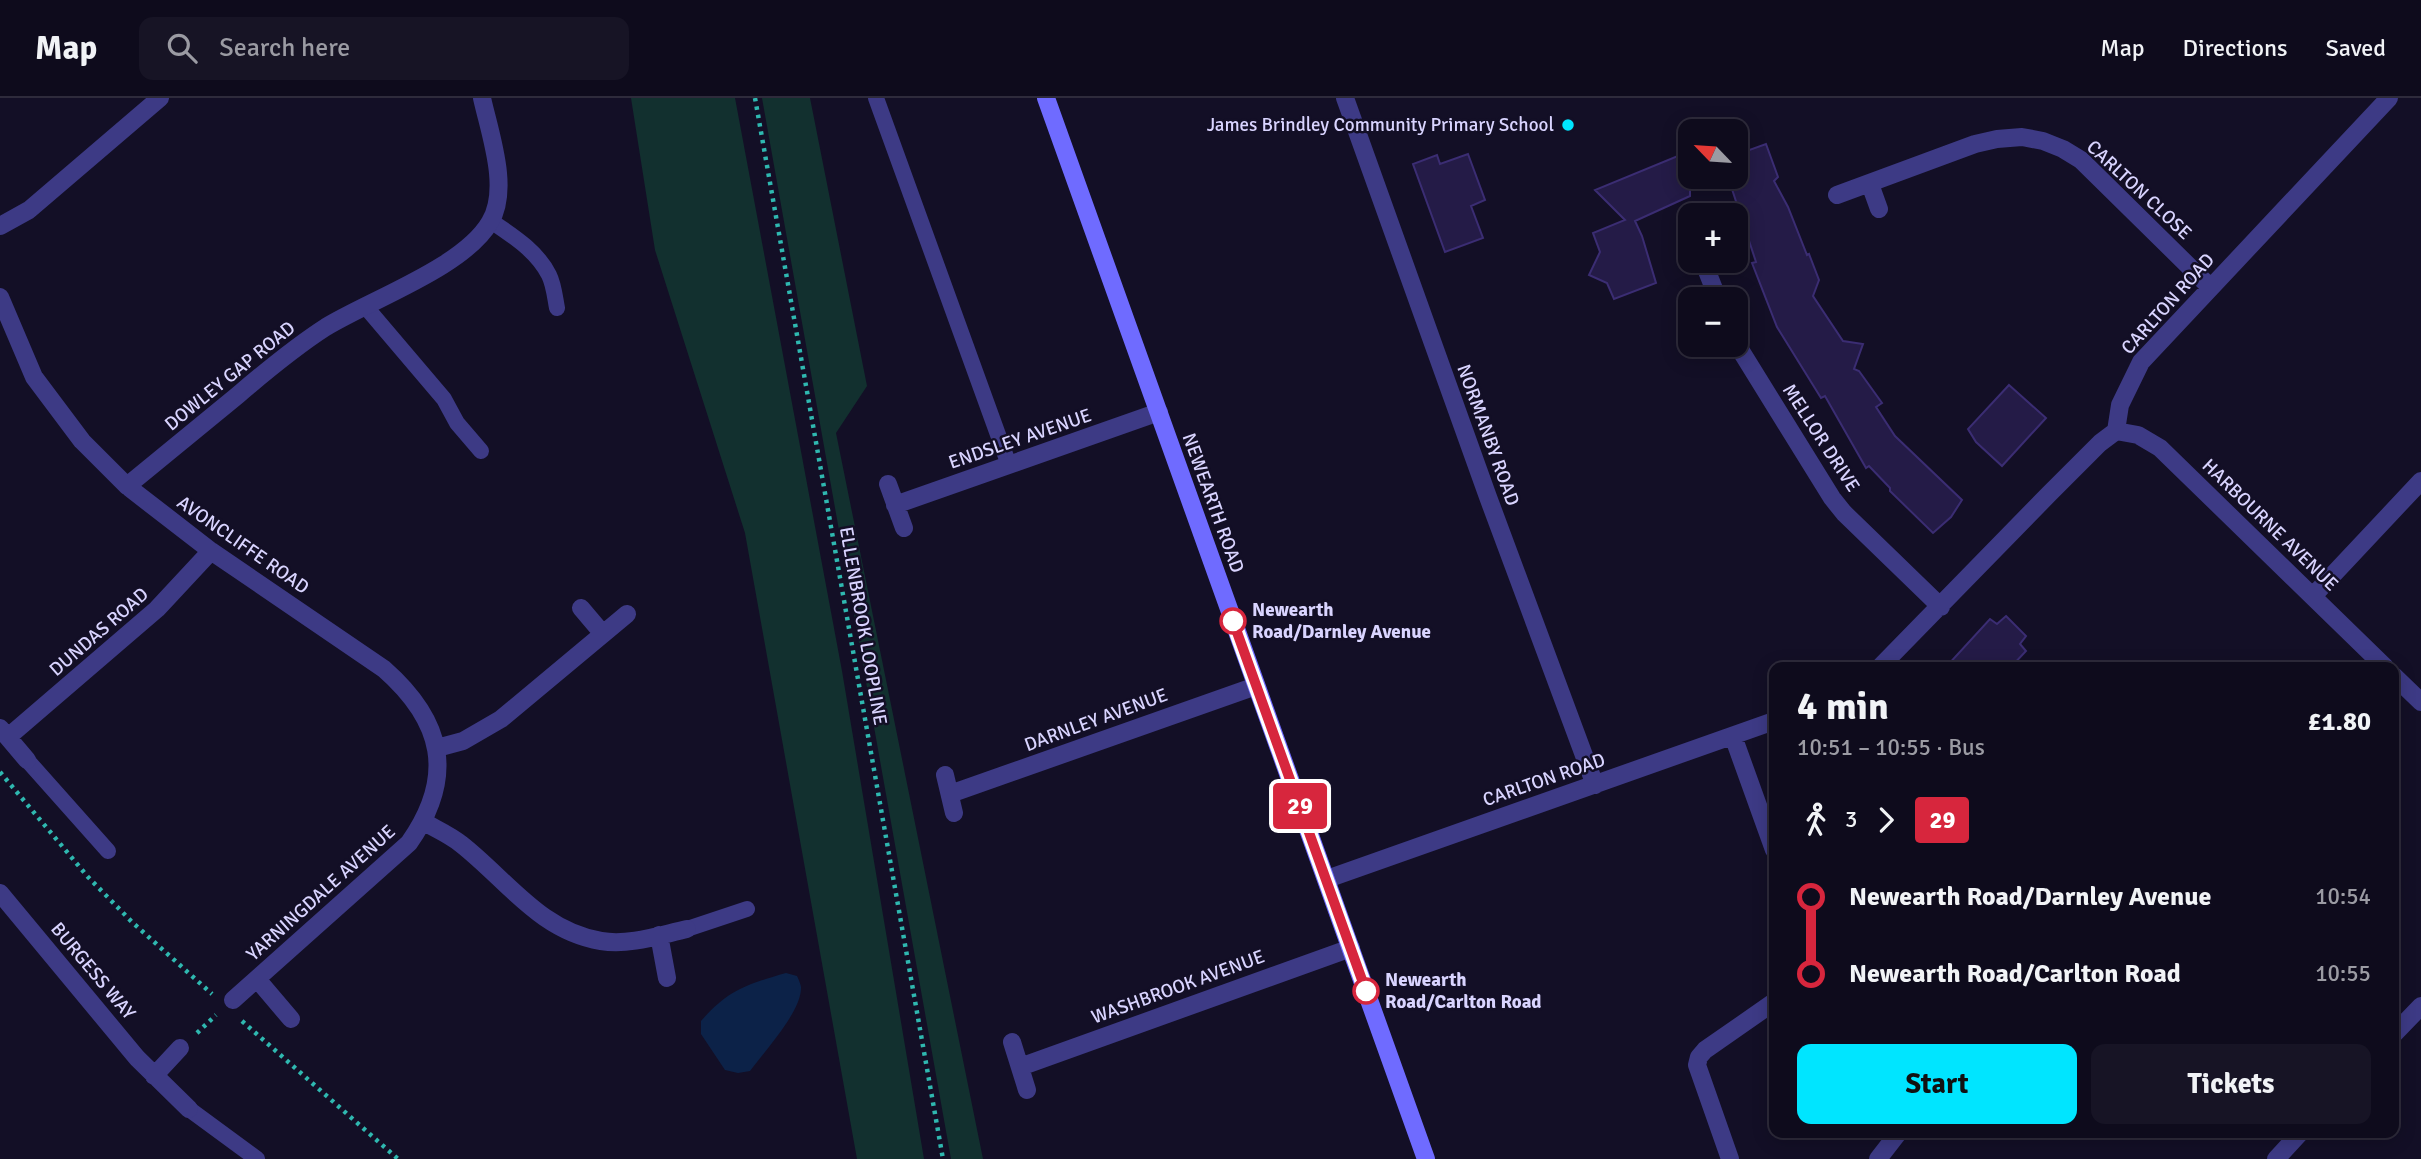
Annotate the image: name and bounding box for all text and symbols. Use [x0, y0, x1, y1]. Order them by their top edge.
search box [139, 17, 629, 80]
text: Map [35, 28, 97, 69]
icon: search [163, 29, 201, 67]
text: Search here [219, 32, 350, 64]
text: Map [2100, 33, 2145, 63]
text: Directions [2183, 33, 2288, 63]
text: Saved [2326, 33, 2386, 63]
place label: James Brindley Community Primary School [1207, 113, 1554, 137]
marker: James Brindley Community Primary School [1560, 117, 1576, 133]
north arrow [1678, 119, 1748, 189]
map controls [1678, 119, 1748, 357]
street label: CARLTON CLOSE [2081, 135, 2197, 245]
button: + [1678, 203, 1748, 273]
street label: CARLTON ROAD [2116, 248, 2220, 360]
button: − [1678, 287, 1748, 357]
street label: DOWLEY GAP ROAD [160, 316, 300, 436]
street label: NORMANBY ROAD [1451, 361, 1525, 509]
street label: MELLOR DRIVE [1777, 379, 1865, 497]
street label: ENDSLEY AVENUE [945, 403, 1095, 475]
street label: NEWEARTH ROAD [1177, 430, 1249, 576]
street label: HARBOURNE AVENUE [2197, 454, 2343, 596]
street label: AVONCLIFFE ROAD [172, 491, 314, 599]
street label: ELLENBROOK LOOPLINE [834, 525, 892, 727]
street label: DUNDAS ROAD [44, 582, 154, 682]
place label: Newearth Road/Darnley Avenue [1252, 598, 1431, 644]
marker: Newearth Road/Darnley Avenue [1220, 608, 1246, 634]
street label: DARNLEY AVENUE [1021, 683, 1171, 757]
text: 4 min [1797, 683, 1889, 730]
text: £1.80 [2307, 706, 2371, 738]
text: 10:51 – 10:55 · Bus [1797, 733, 1985, 762]
street label: CARLTON ROAD [1480, 748, 1608, 812]
line badge: 29 [1268, 783, 1332, 829]
text: 29 [1287, 791, 1313, 821]
icon: walk [1797, 801, 1835, 839]
icon: forward [1867, 801, 1905, 839]
text: 3 [1845, 805, 1857, 834]
text: 29 [1929, 805, 1955, 835]
street label: YARNINGDALE AVENUE [242, 820, 400, 966]
text: Newearth Road/Darnley Avenue [1849, 881, 2211, 913]
text: 10:54 [2315, 882, 2371, 911]
street label: BURGESS WAY [45, 918, 141, 1025]
street label: WASHBROOK AVENUE [1088, 945, 1268, 1029]
text: Newearth Road/Carlton Road [1849, 958, 2181, 990]
text: 10:55 [2315, 959, 2371, 988]
place label: Newearth Road/Carlton Road [1385, 968, 1542, 1014]
marker: Newearth Road/Carlton Road [1353, 978, 1379, 1004]
button: Start [1797, 1044, 2077, 1124]
button: Tickets [2091, 1044, 2371, 1124]

